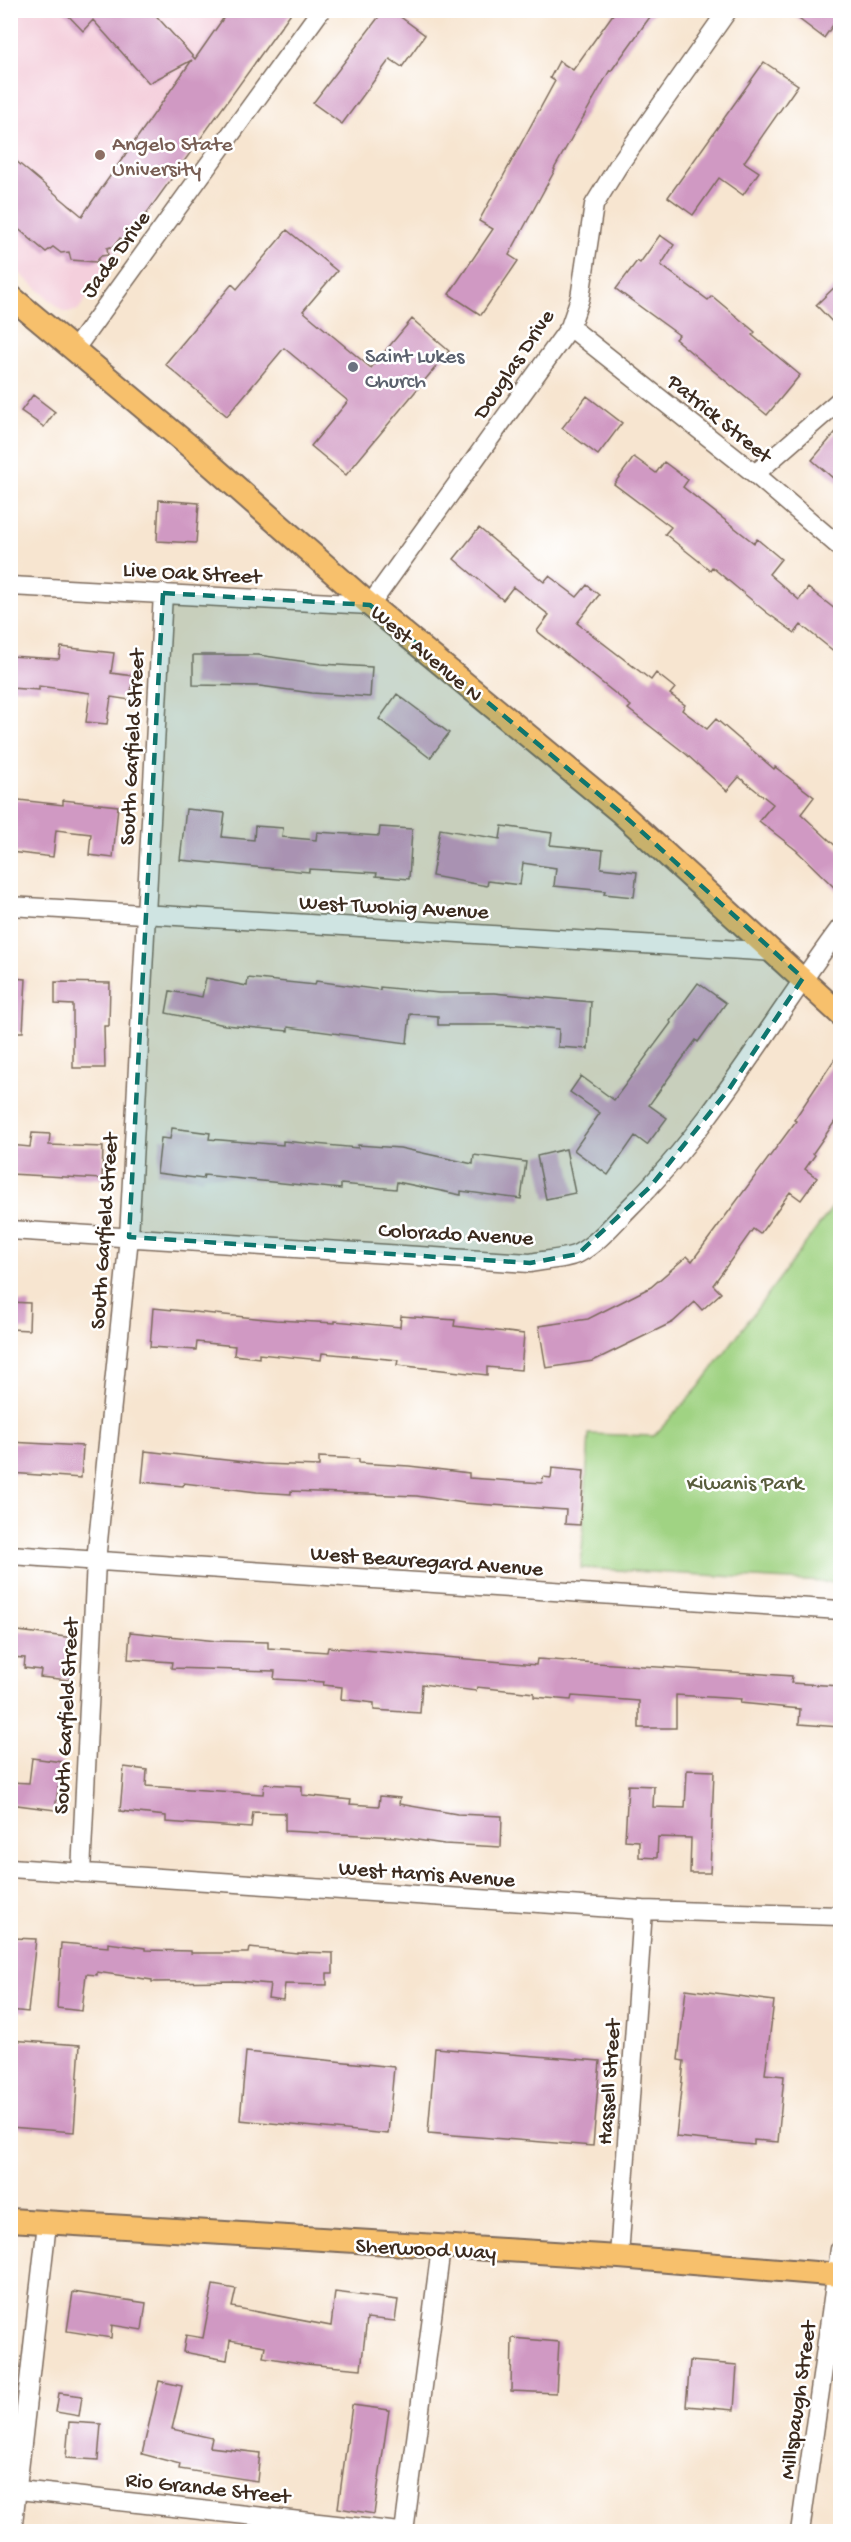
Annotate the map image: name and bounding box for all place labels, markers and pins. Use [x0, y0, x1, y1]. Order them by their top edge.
place label: Angelo State University [112, 133, 233, 184]
marker: Angelo State University [93, 148, 107, 162]
place label: Saint Lukes Church [365, 345, 465, 396]
marker: Saint Lukes Church [346, 360, 360, 374]

